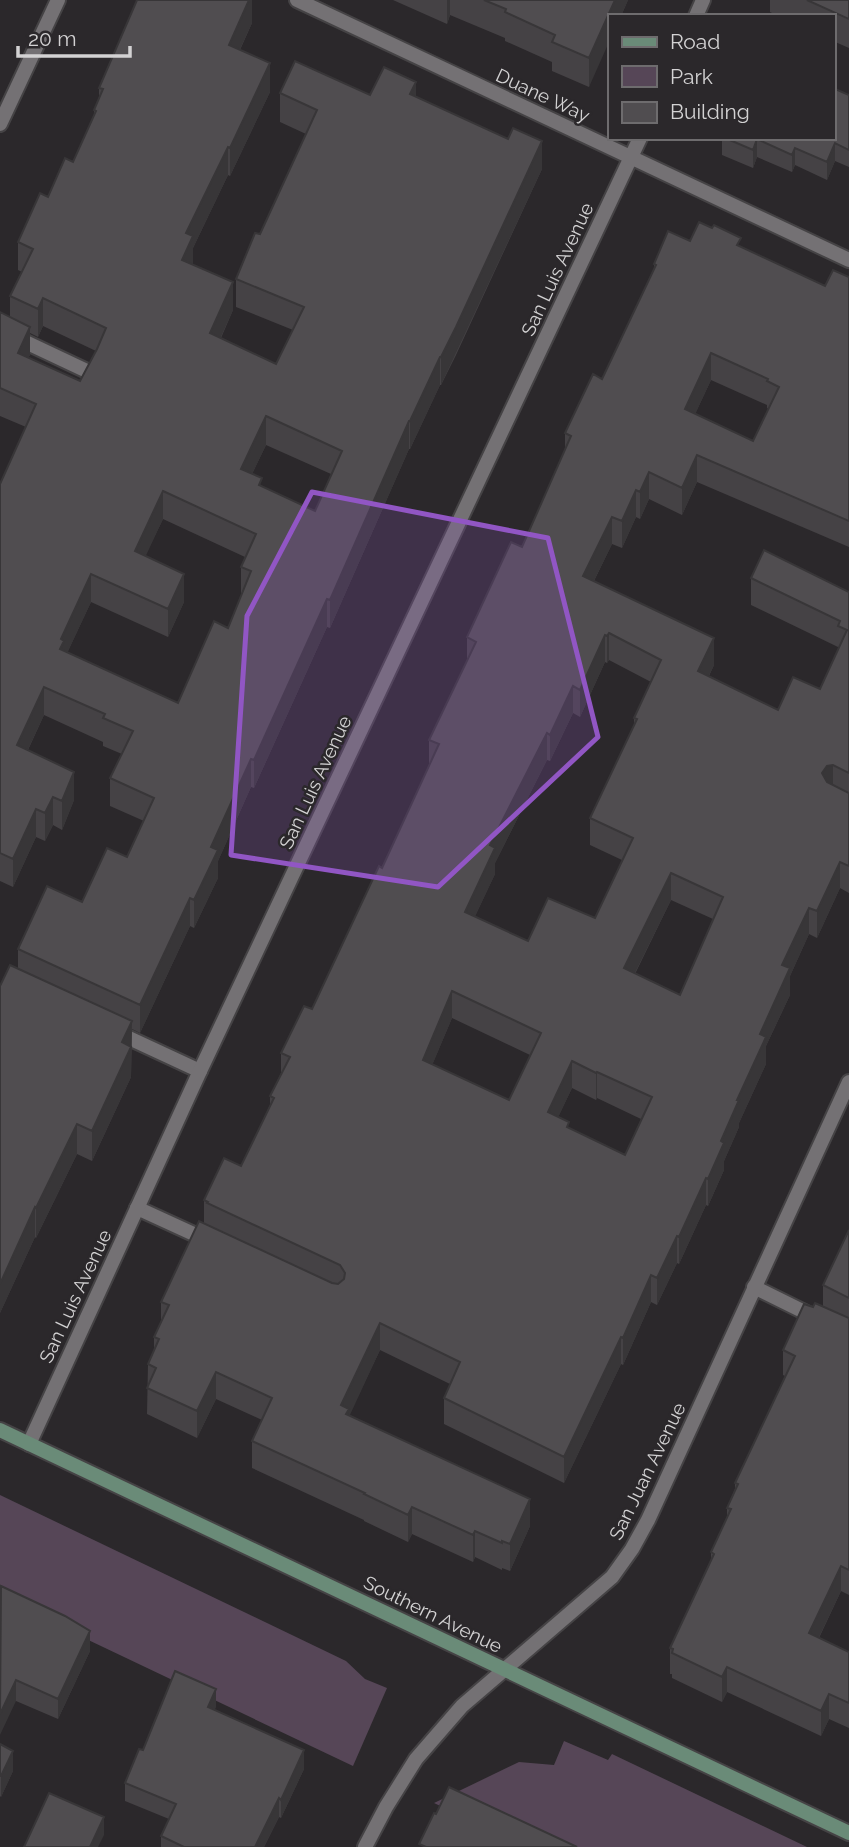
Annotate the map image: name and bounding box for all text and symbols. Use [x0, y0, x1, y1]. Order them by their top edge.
scale bar [18, 14, 130, 58]
legend [608, 14, 835, 140]
text: 20 m [28, 26, 76, 51]
text: Road [670, 29, 720, 54]
street label: Duane Way [493, 64, 593, 126]
text: Park [670, 64, 713, 89]
text: Building [670, 99, 750, 124]
street label: San Luis Avenue [517, 199, 597, 339]
street label: San Luis Avenue [275, 712, 355, 852]
street label: San Luis Avenue [35, 1226, 115, 1366]
street label: San Juan Avenue [604, 1399, 690, 1543]
street label: Southern Avenue [360, 1571, 506, 1657]

